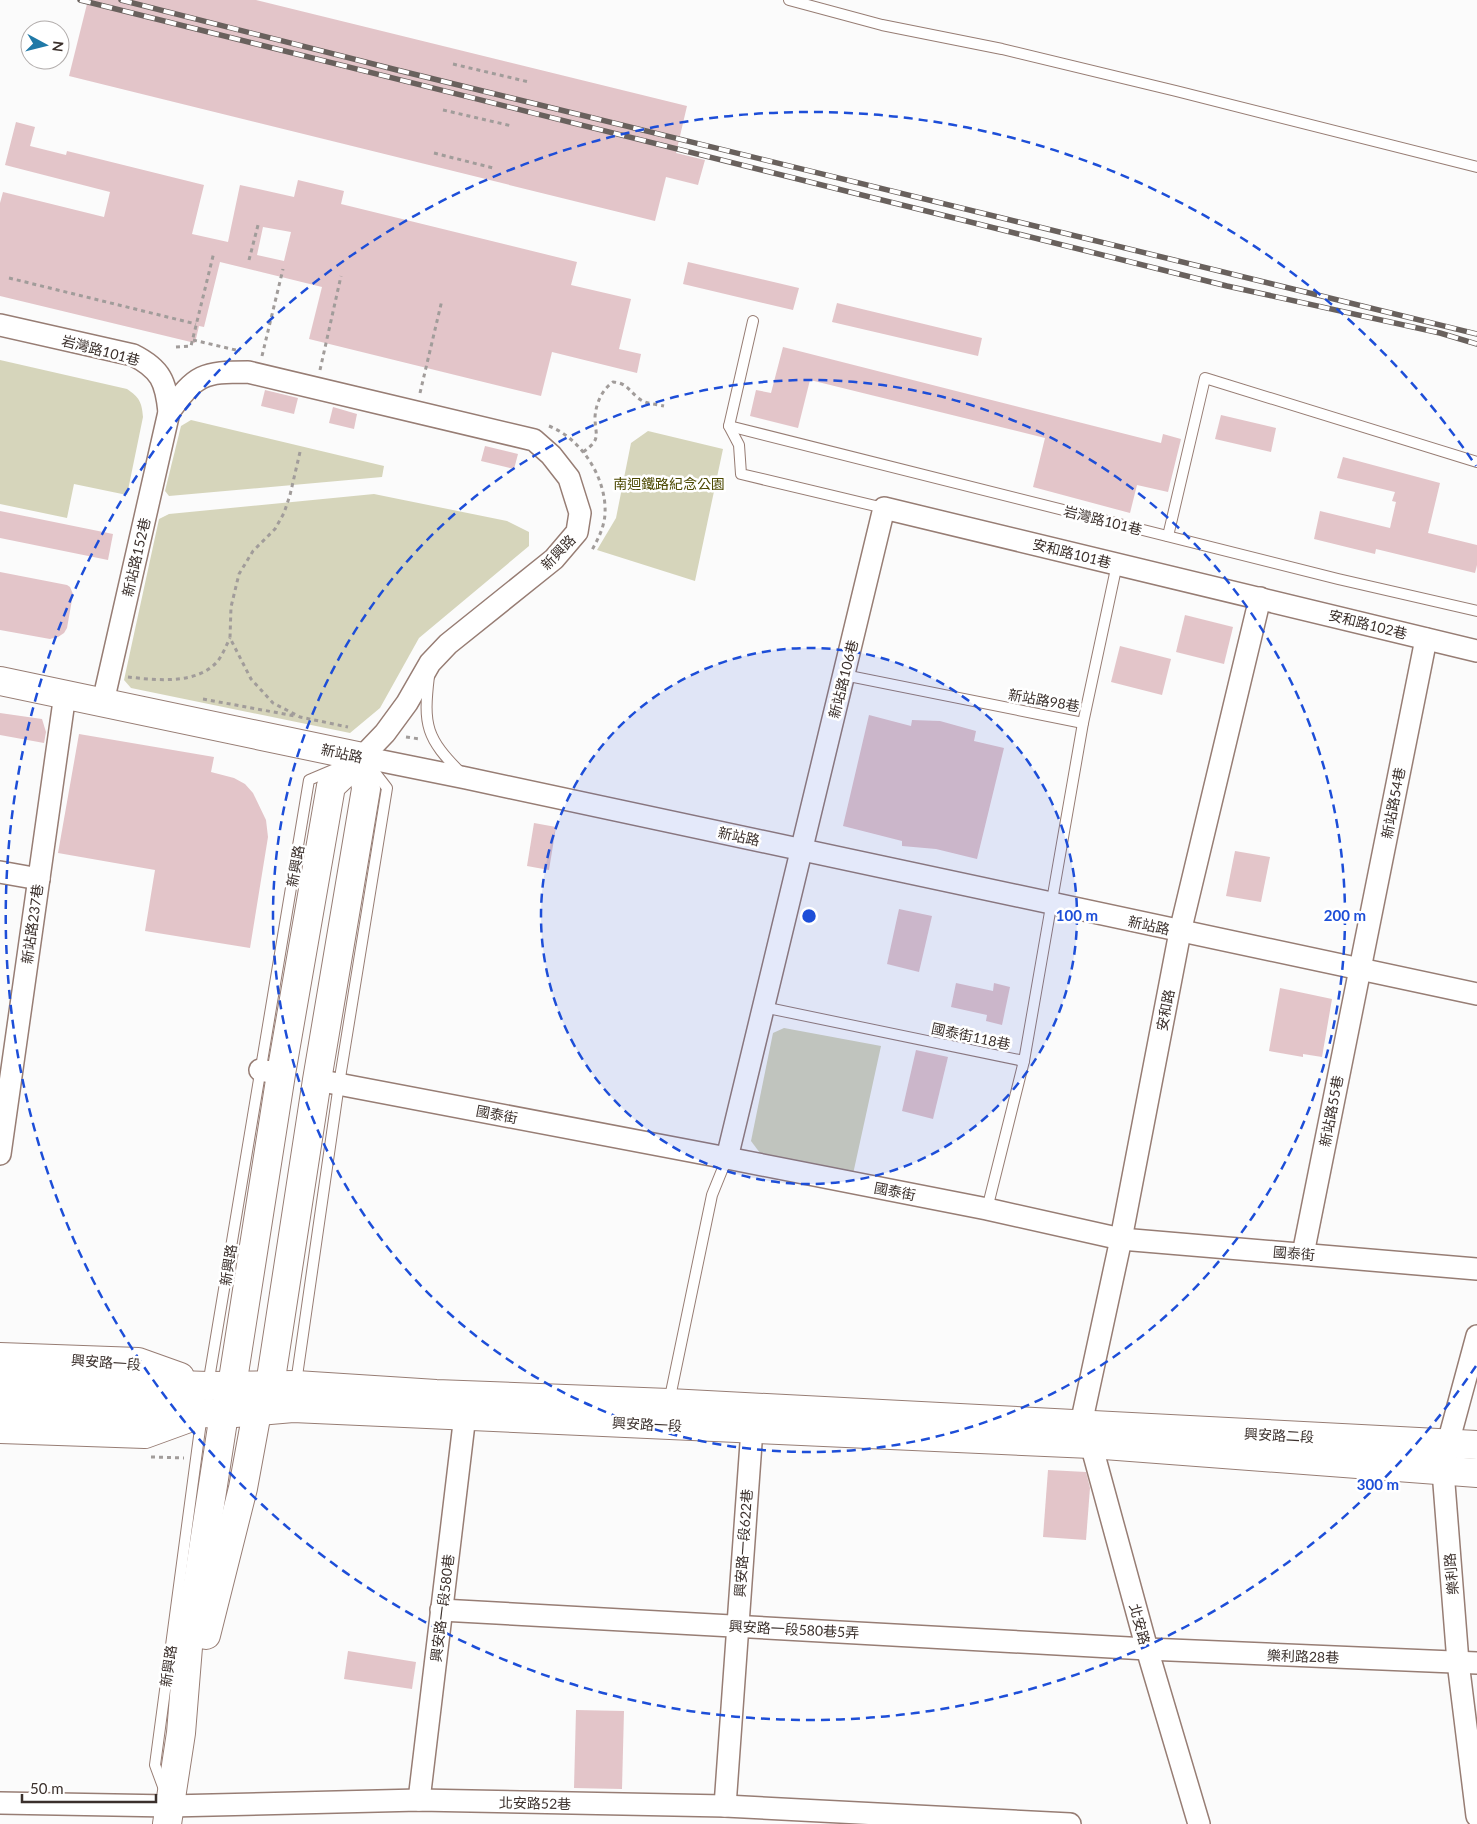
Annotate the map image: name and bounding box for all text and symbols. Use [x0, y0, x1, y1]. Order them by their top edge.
north arrow [20, 20, 70, 70]
text: N [49, 40, 67, 53]
street label: 岩灣路101巷 [60, 331, 142, 369]
park label: 南迴鐵路紀念公園 [613, 475, 725, 492]
street label: 岩灣路101巷 [1062, 502, 1144, 538]
street label: 新站路152巷 [119, 516, 153, 598]
street label: 新興路 [537, 531, 579, 573]
street label: 安和路101巷 [1031, 535, 1113, 571]
street label: 安和路102巷 [1327, 606, 1409, 642]
street label: 新站路106巷 [825, 638, 861, 720]
street label: 新站路98巷 [1007, 685, 1081, 715]
street label: 新站路 [320, 740, 364, 766]
street label: 新站路54巷 [1378, 766, 1408, 840]
street label: 新站路 [717, 823, 761, 849]
street label: 新興路 [283, 844, 307, 888]
street label: 新站路237巷 [18, 883, 46, 965]
text: 100 m [1056, 906, 1098, 924]
text: 200 m [1324, 906, 1366, 924]
centre of rings [800, 907, 818, 925]
street label: 新站路 [1127, 912, 1171, 938]
street label: 安和路 [1153, 988, 1177, 1032]
street label: 國泰街118巷 [930, 1019, 1012, 1053]
street label: 新站路55巷 [1316, 1074, 1346, 1148]
street label: 國泰街 [475, 1102, 519, 1126]
street label: 國泰街 [873, 1179, 917, 1203]
street label: 新興路 [216, 1243, 240, 1287]
street label: 國泰街 [1272, 1243, 1316, 1263]
street label: 興安路一段 [70, 1351, 142, 1373]
street label: 興安路一段 [612, 1414, 682, 1434]
street label: 興安路二段 [1244, 1425, 1314, 1445]
text: 300 m [1357, 1475, 1399, 1493]
street label: 興安路一段622巷 [731, 1488, 755, 1598]
street label: 樂利路 [1441, 1552, 1461, 1596]
street label: 興安路一段580巷 [427, 1553, 457, 1663]
street label: 北安路 [1126, 1602, 1154, 1646]
street label: 興安路一段580巷5弄 [728, 1617, 860, 1641]
street label: 新興路 [157, 1644, 179, 1688]
street label: 樂利路28巷 [1267, 1646, 1339, 1666]
scale bar [22, 1772, 156, 1804]
text: 50 m [30, 1779, 64, 1797]
street label: 北安路52巷 [499, 1794, 571, 1812]

